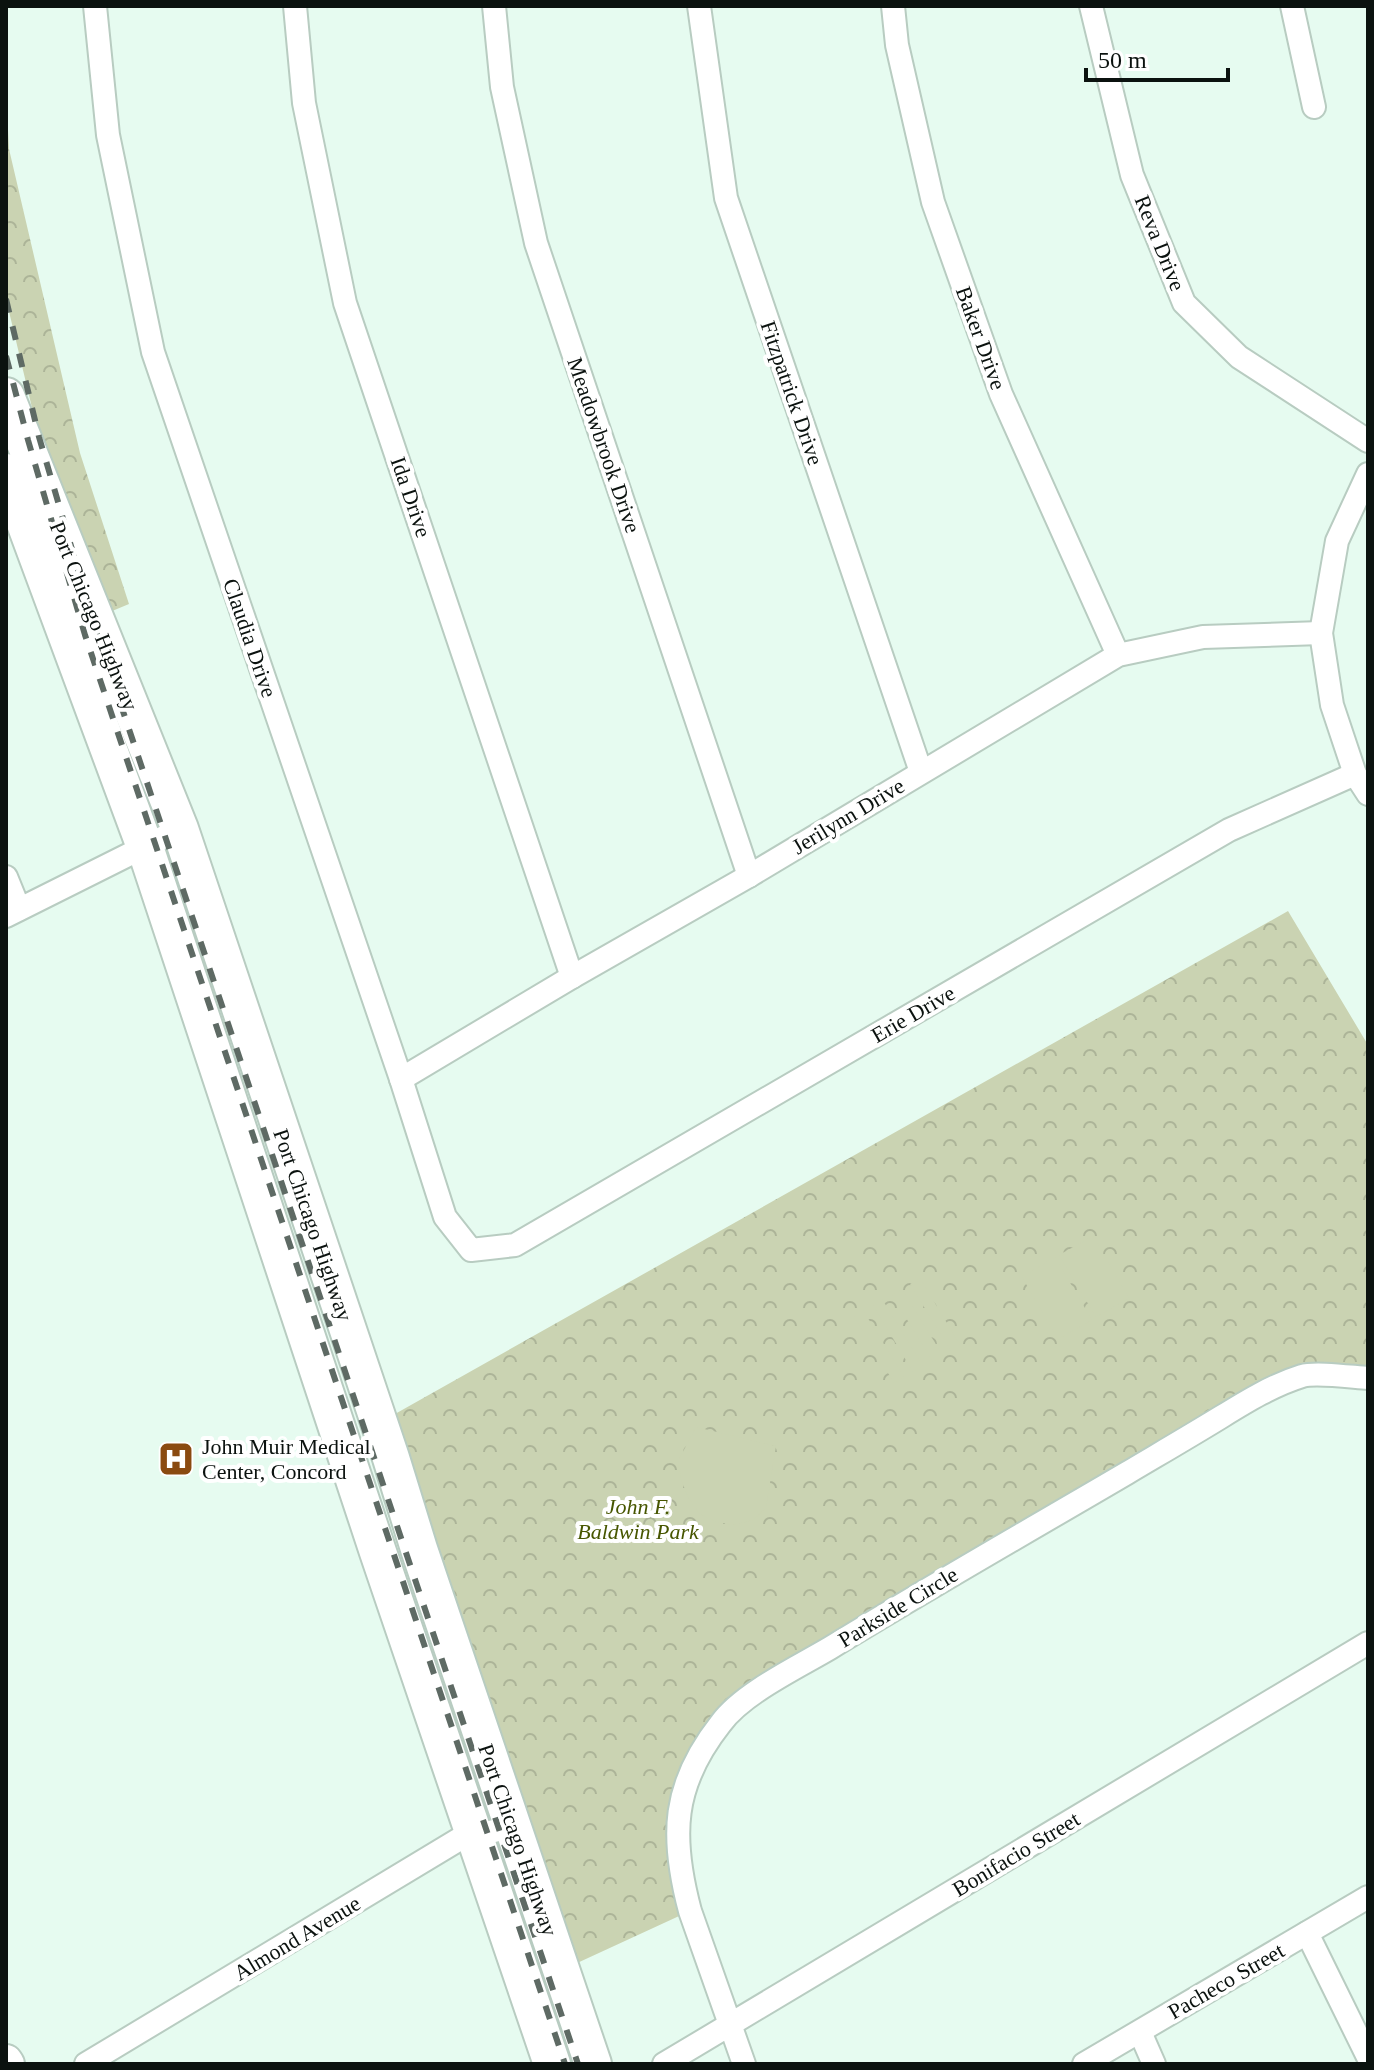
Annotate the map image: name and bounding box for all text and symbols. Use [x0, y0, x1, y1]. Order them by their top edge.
scale bar [1086, 32, 1228, 82]
text: 50 m [1098, 47, 1147, 73]
street label: Reva Drive [1130, 192, 1190, 294]
street label: Baker Drive [951, 283, 1011, 393]
street label: Fitzpatrick Drive [756, 318, 828, 468]
street label: Meadowbrook Drive [562, 354, 646, 536]
street label: Ida Drive [386, 453, 436, 541]
street label: Port Chicago Highway [45, 518, 143, 714]
street label: Claudia Drive [218, 575, 282, 701]
street label: Jerilynn Drive [787, 773, 909, 859]
street label: Erie Drive [867, 980, 959, 1048]
street label: Port Chicago Highway [268, 1126, 358, 1324]
place label: John Muir Medical Center, Concord [202, 1434, 371, 1484]
hospital icon: John Muir Medical Center, Concord [157, 1440, 195, 1478]
park label: John F. Baldwin Park [577, 1494, 700, 1544]
street label: Parkside Circle [834, 1562, 962, 1652]
street label: Port Chicago Highway [473, 1741, 563, 1939]
street label: Bonifacio Street [948, 1806, 1084, 1902]
street label: Almond Avenue [229, 1890, 365, 1986]
street label: Pacheco Street [1163, 1938, 1289, 2024]

